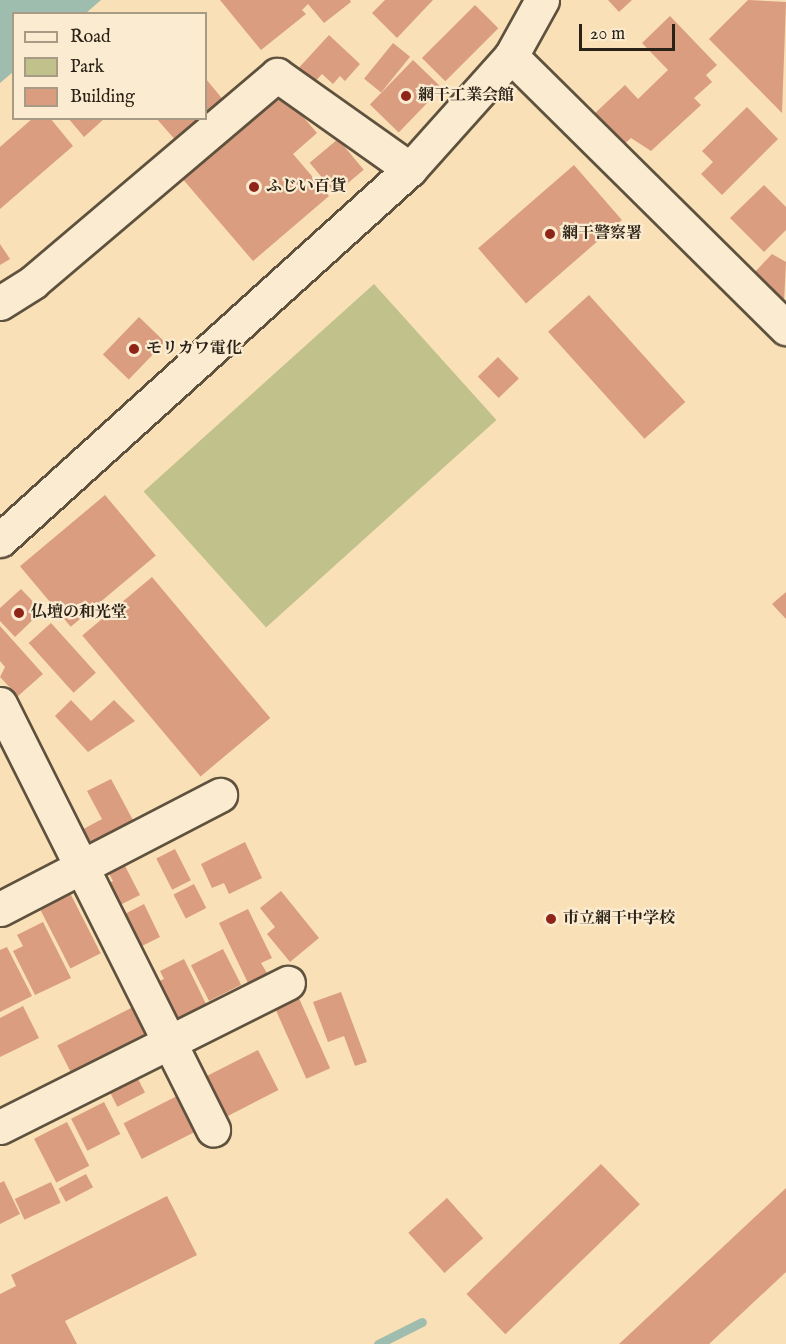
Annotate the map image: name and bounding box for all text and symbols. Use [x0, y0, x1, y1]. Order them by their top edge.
legend [12, 12, 207, 120]
scale bar [582, 12, 678, 50]
text: 20 m [590, 23, 625, 46]
text: Road [70, 26, 111, 49]
text: Park [70, 56, 104, 79]
text: Building [70, 86, 135, 109]
place label: 網干工業会館 [418, 86, 514, 106]
marker: 網干工業会館 [399, 89, 413, 103]
place label: ふじい百貨 [266, 177, 346, 197]
marker: ふじい百貨 [247, 180, 261, 194]
place label: 網干警察署 [562, 224, 642, 244]
marker: 網干警察署 [543, 227, 557, 241]
place label: モリカワ電化 [146, 339, 242, 359]
marker: モリカワ電化 [127, 342, 141, 356]
place label: 仏壇の和光堂 [31, 603, 127, 623]
marker: 仏壇の和光堂 [12, 606, 26, 620]
place label: 市立網干中学校 [563, 909, 675, 929]
marker: 市立網干中学校 [544, 912, 558, 926]

